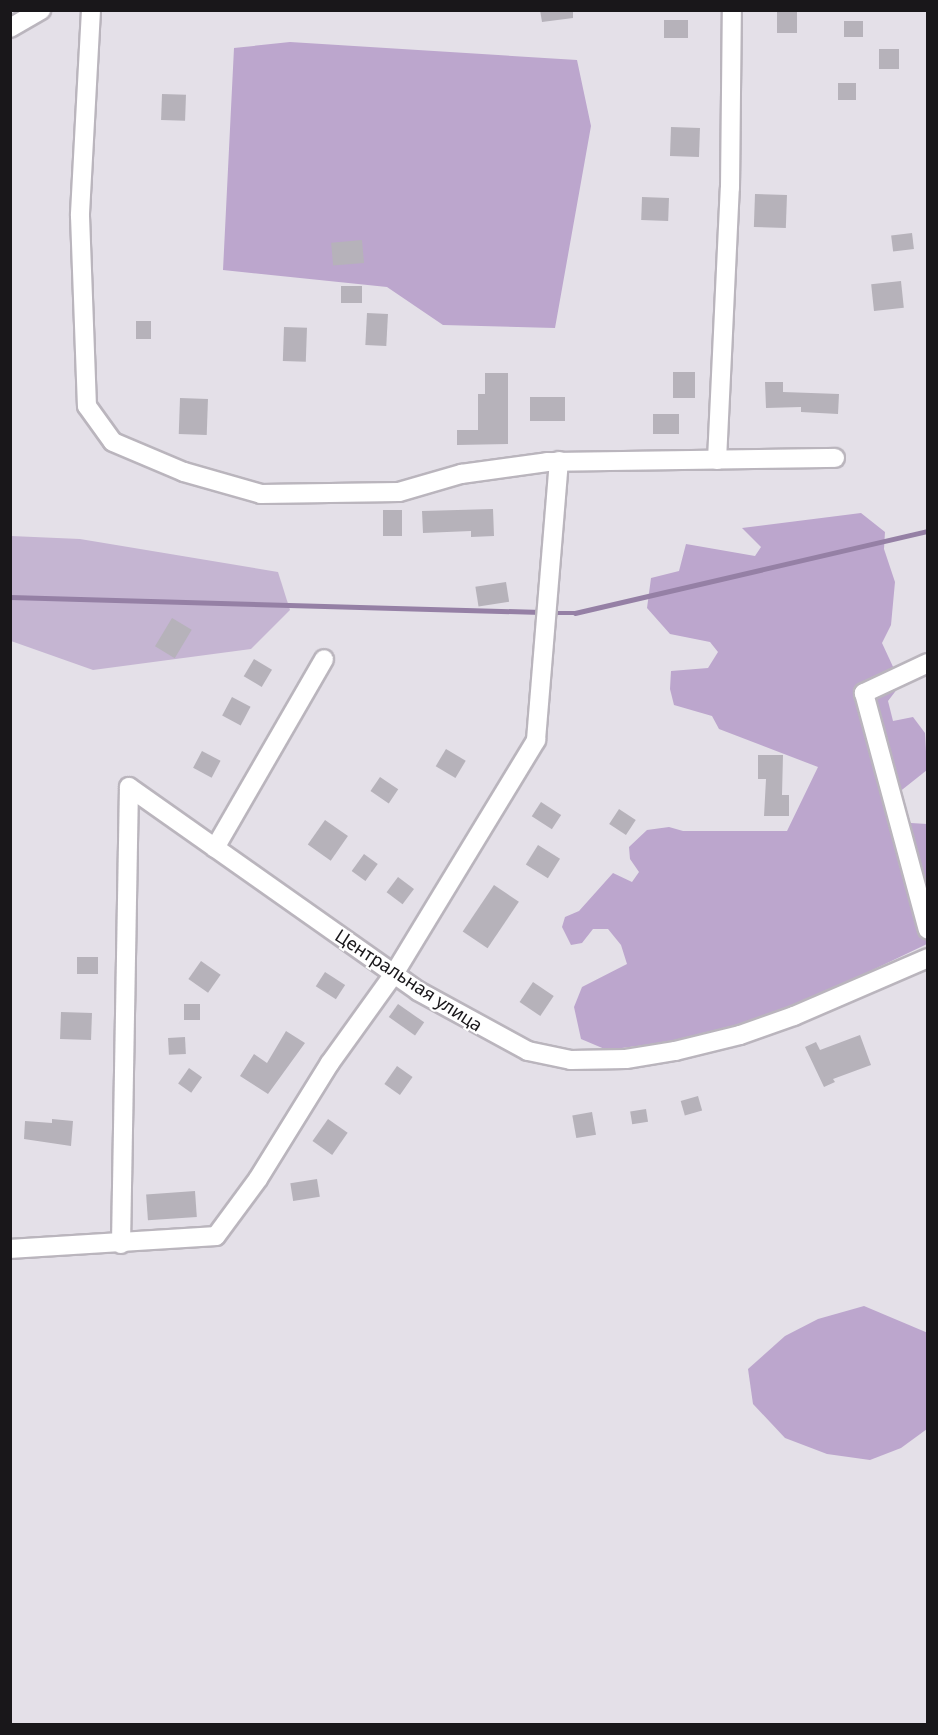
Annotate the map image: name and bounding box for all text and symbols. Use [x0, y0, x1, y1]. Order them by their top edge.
street label: Центральная улица [331, 924, 487, 1036]

